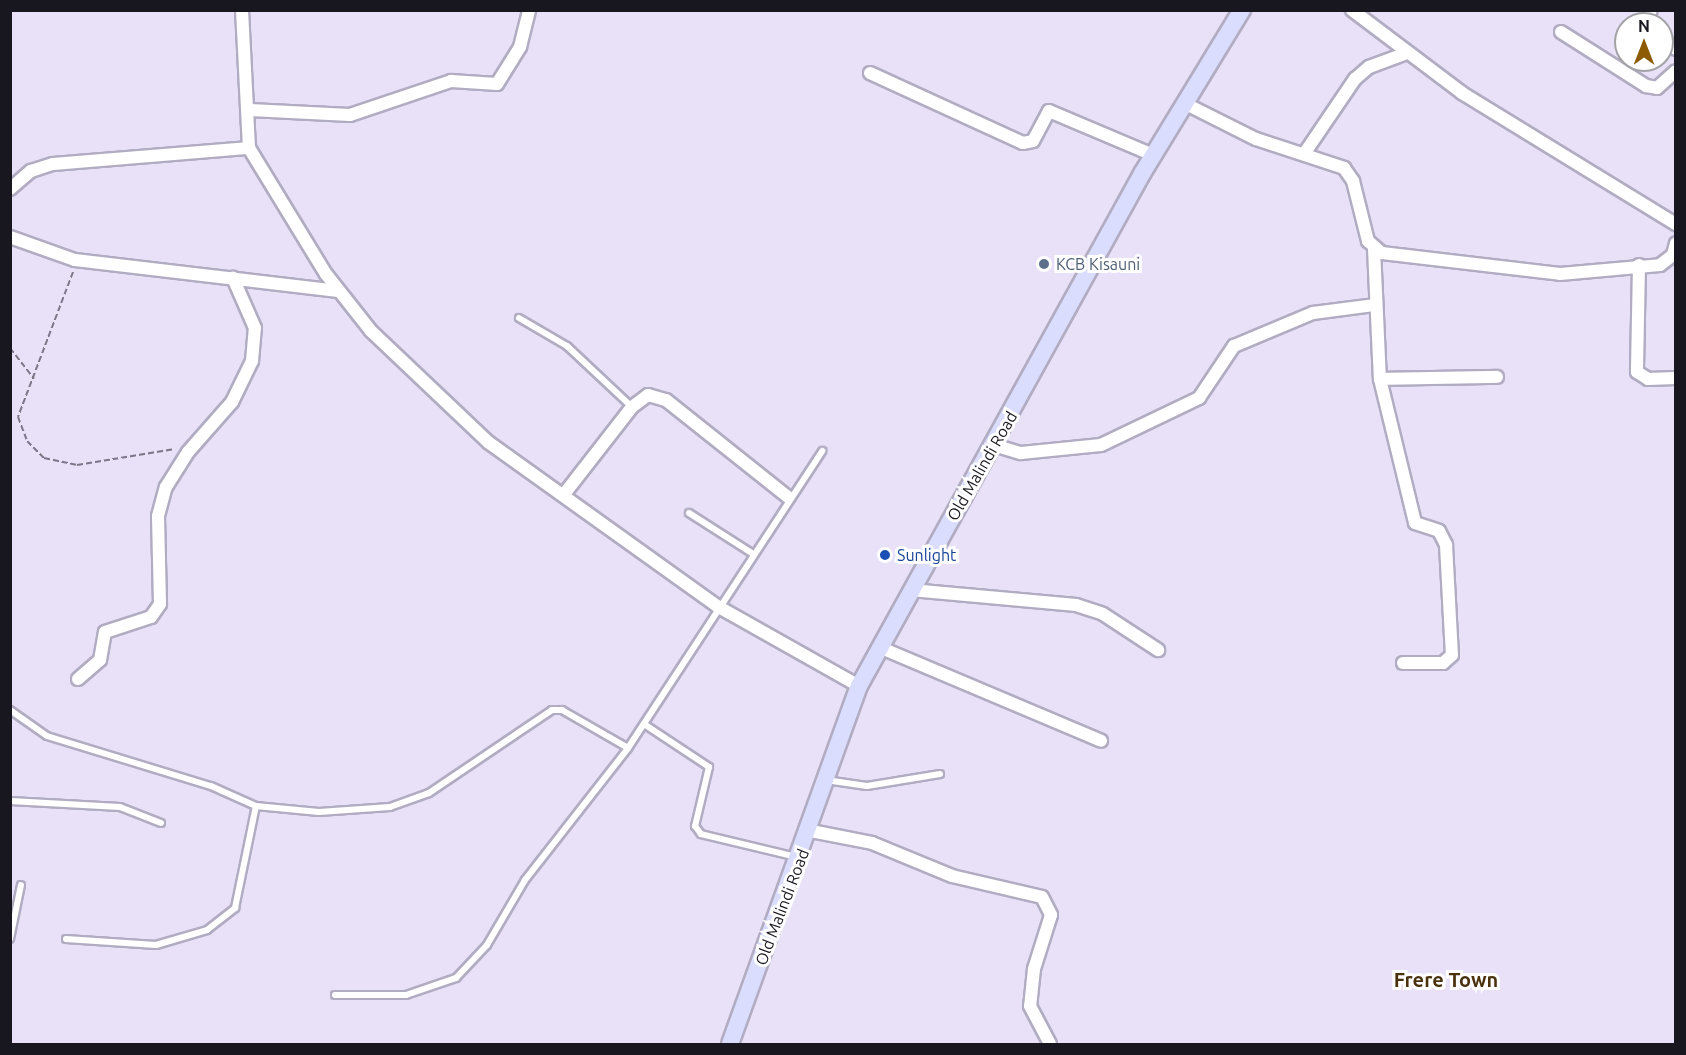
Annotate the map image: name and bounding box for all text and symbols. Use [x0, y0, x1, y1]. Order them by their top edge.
north arrow [1614, 12, 1674, 72]
text: N [1638, 17, 1650, 35]
place label: KCB Kisauni [1056, 254, 1140, 274]
marker: KCB Kisauni [1037, 257, 1051, 271]
street label: Old Malindi Road [943, 408, 1021, 524]
place label: Sunlight [897, 545, 956, 565]
marker: Sunlight [878, 548, 892, 562]
street label: Old Malindi Road [751, 846, 813, 968]
district label: Frere Town [1394, 967, 1498, 991]

